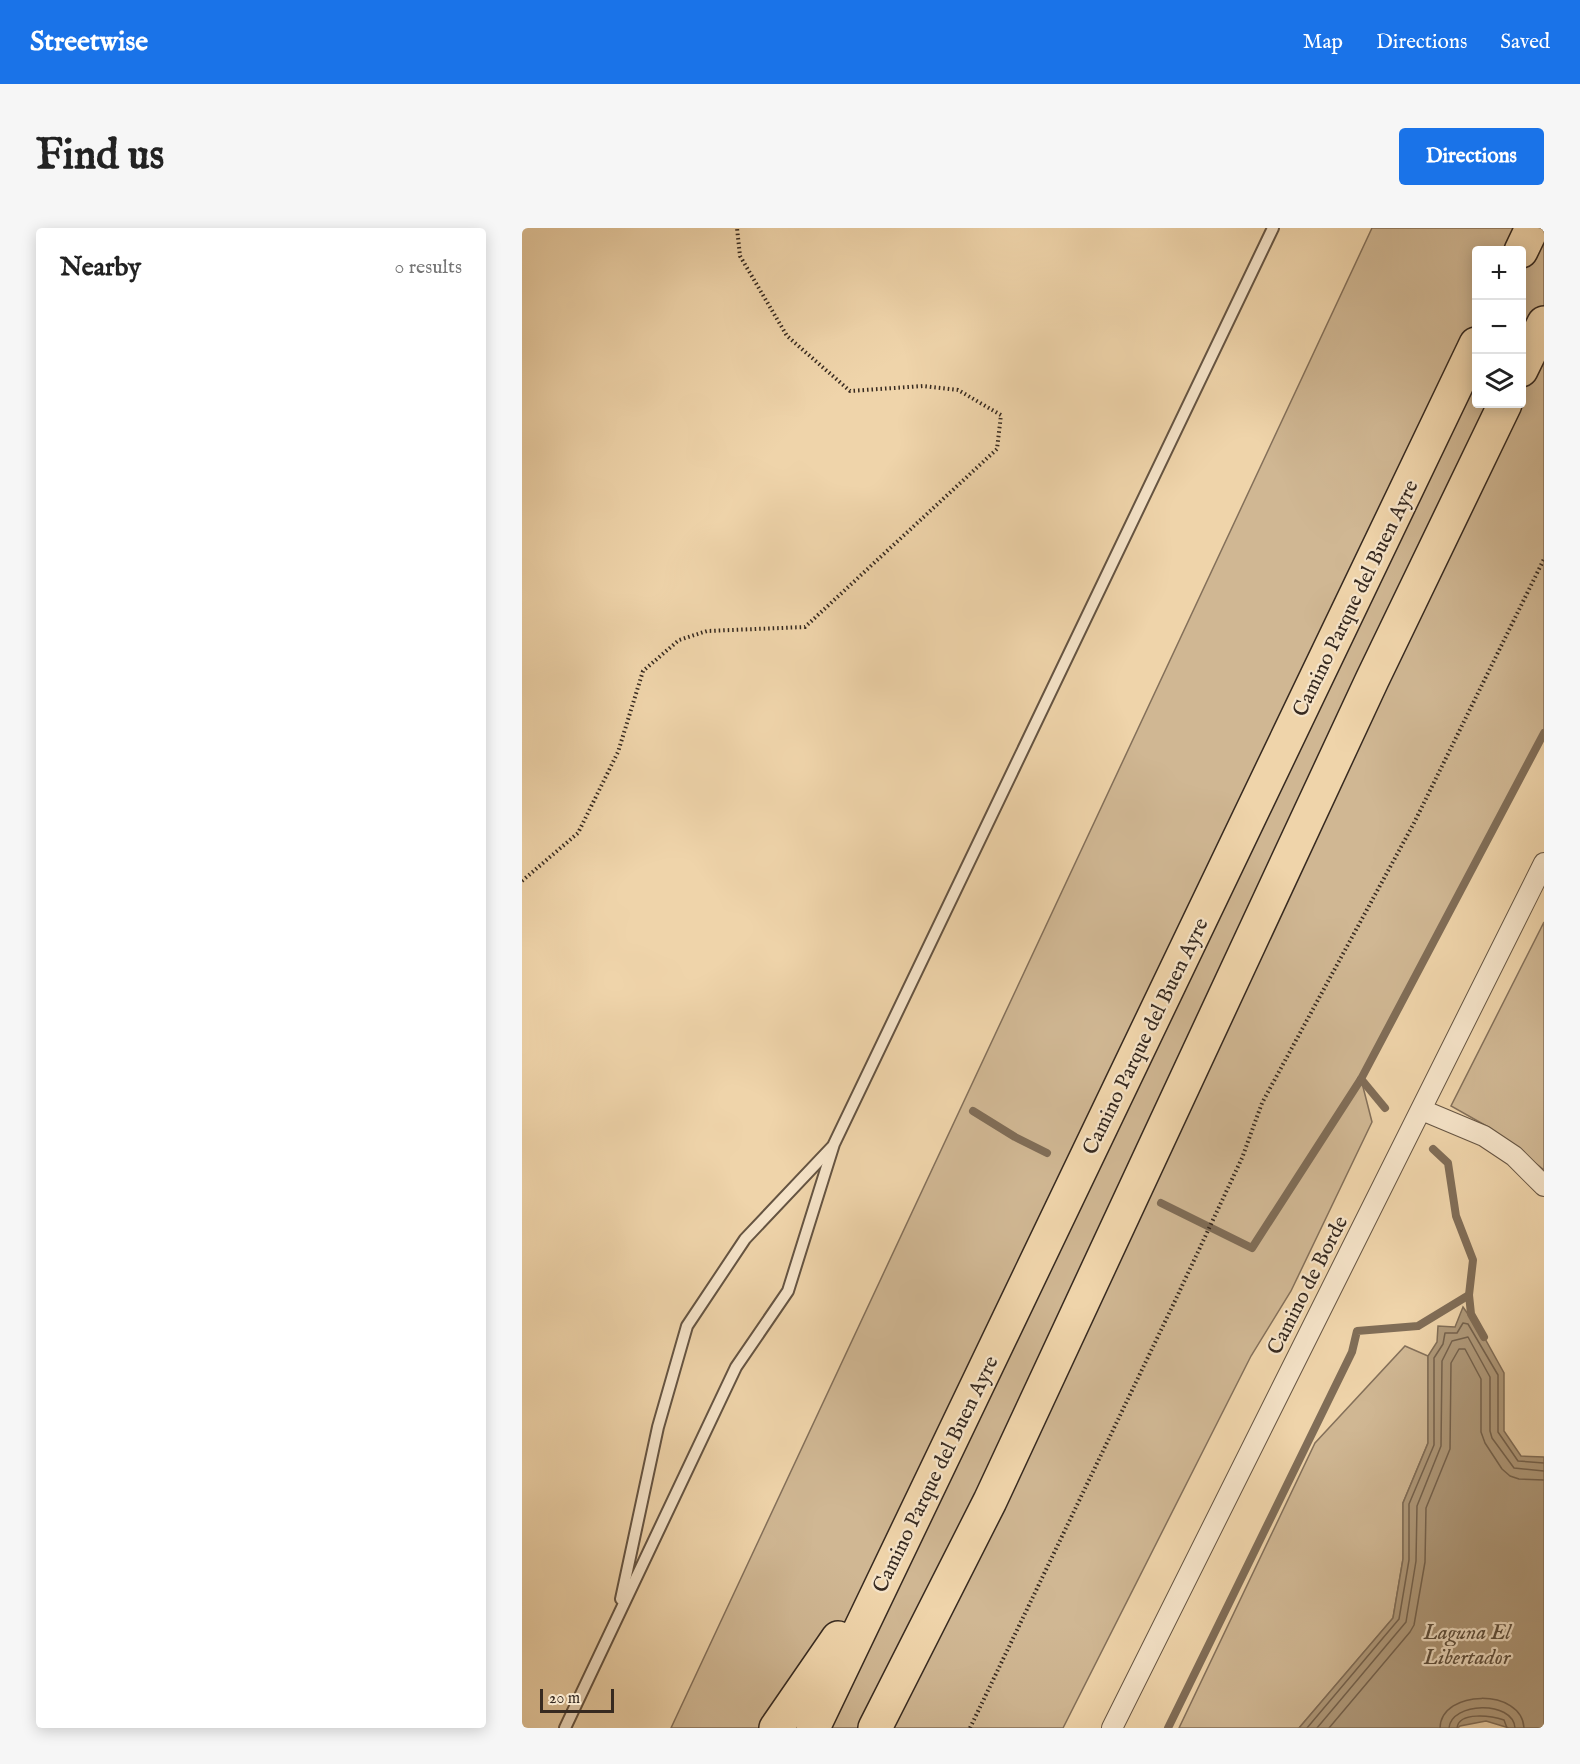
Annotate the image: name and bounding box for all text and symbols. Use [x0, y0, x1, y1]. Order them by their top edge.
text: Streetwise [30, 25, 148, 60]
text: Map [1303, 29, 1343, 56]
text: Directions [1376, 29, 1467, 56]
text: Saved [1500, 29, 1550, 56]
button: Directions [1399, 128, 1544, 185]
text: Find us [36, 130, 164, 183]
map controls [1472, 246, 1526, 408]
button: + [1472, 246, 1526, 300]
text: Nearby [60, 251, 141, 284]
text: 0 results [395, 255, 462, 280]
button: − [1472, 300, 1526, 354]
button: layers [1472, 354, 1526, 408]
street label: Camino Parque del Buen Ayre [1287, 476, 1426, 721]
street label: Camino Parque del Buen Ayre [1077, 914, 1216, 1159]
street label: Camino de Borde [1262, 1211, 1355, 1360]
street label: Camino Parque del Buen Ayre [867, 1352, 1006, 1597]
water label: Laguna El Libertador [1422, 1619, 1512, 1672]
scale bar [540, 1686, 614, 1714]
text: 20 m [549, 1689, 580, 1709]

